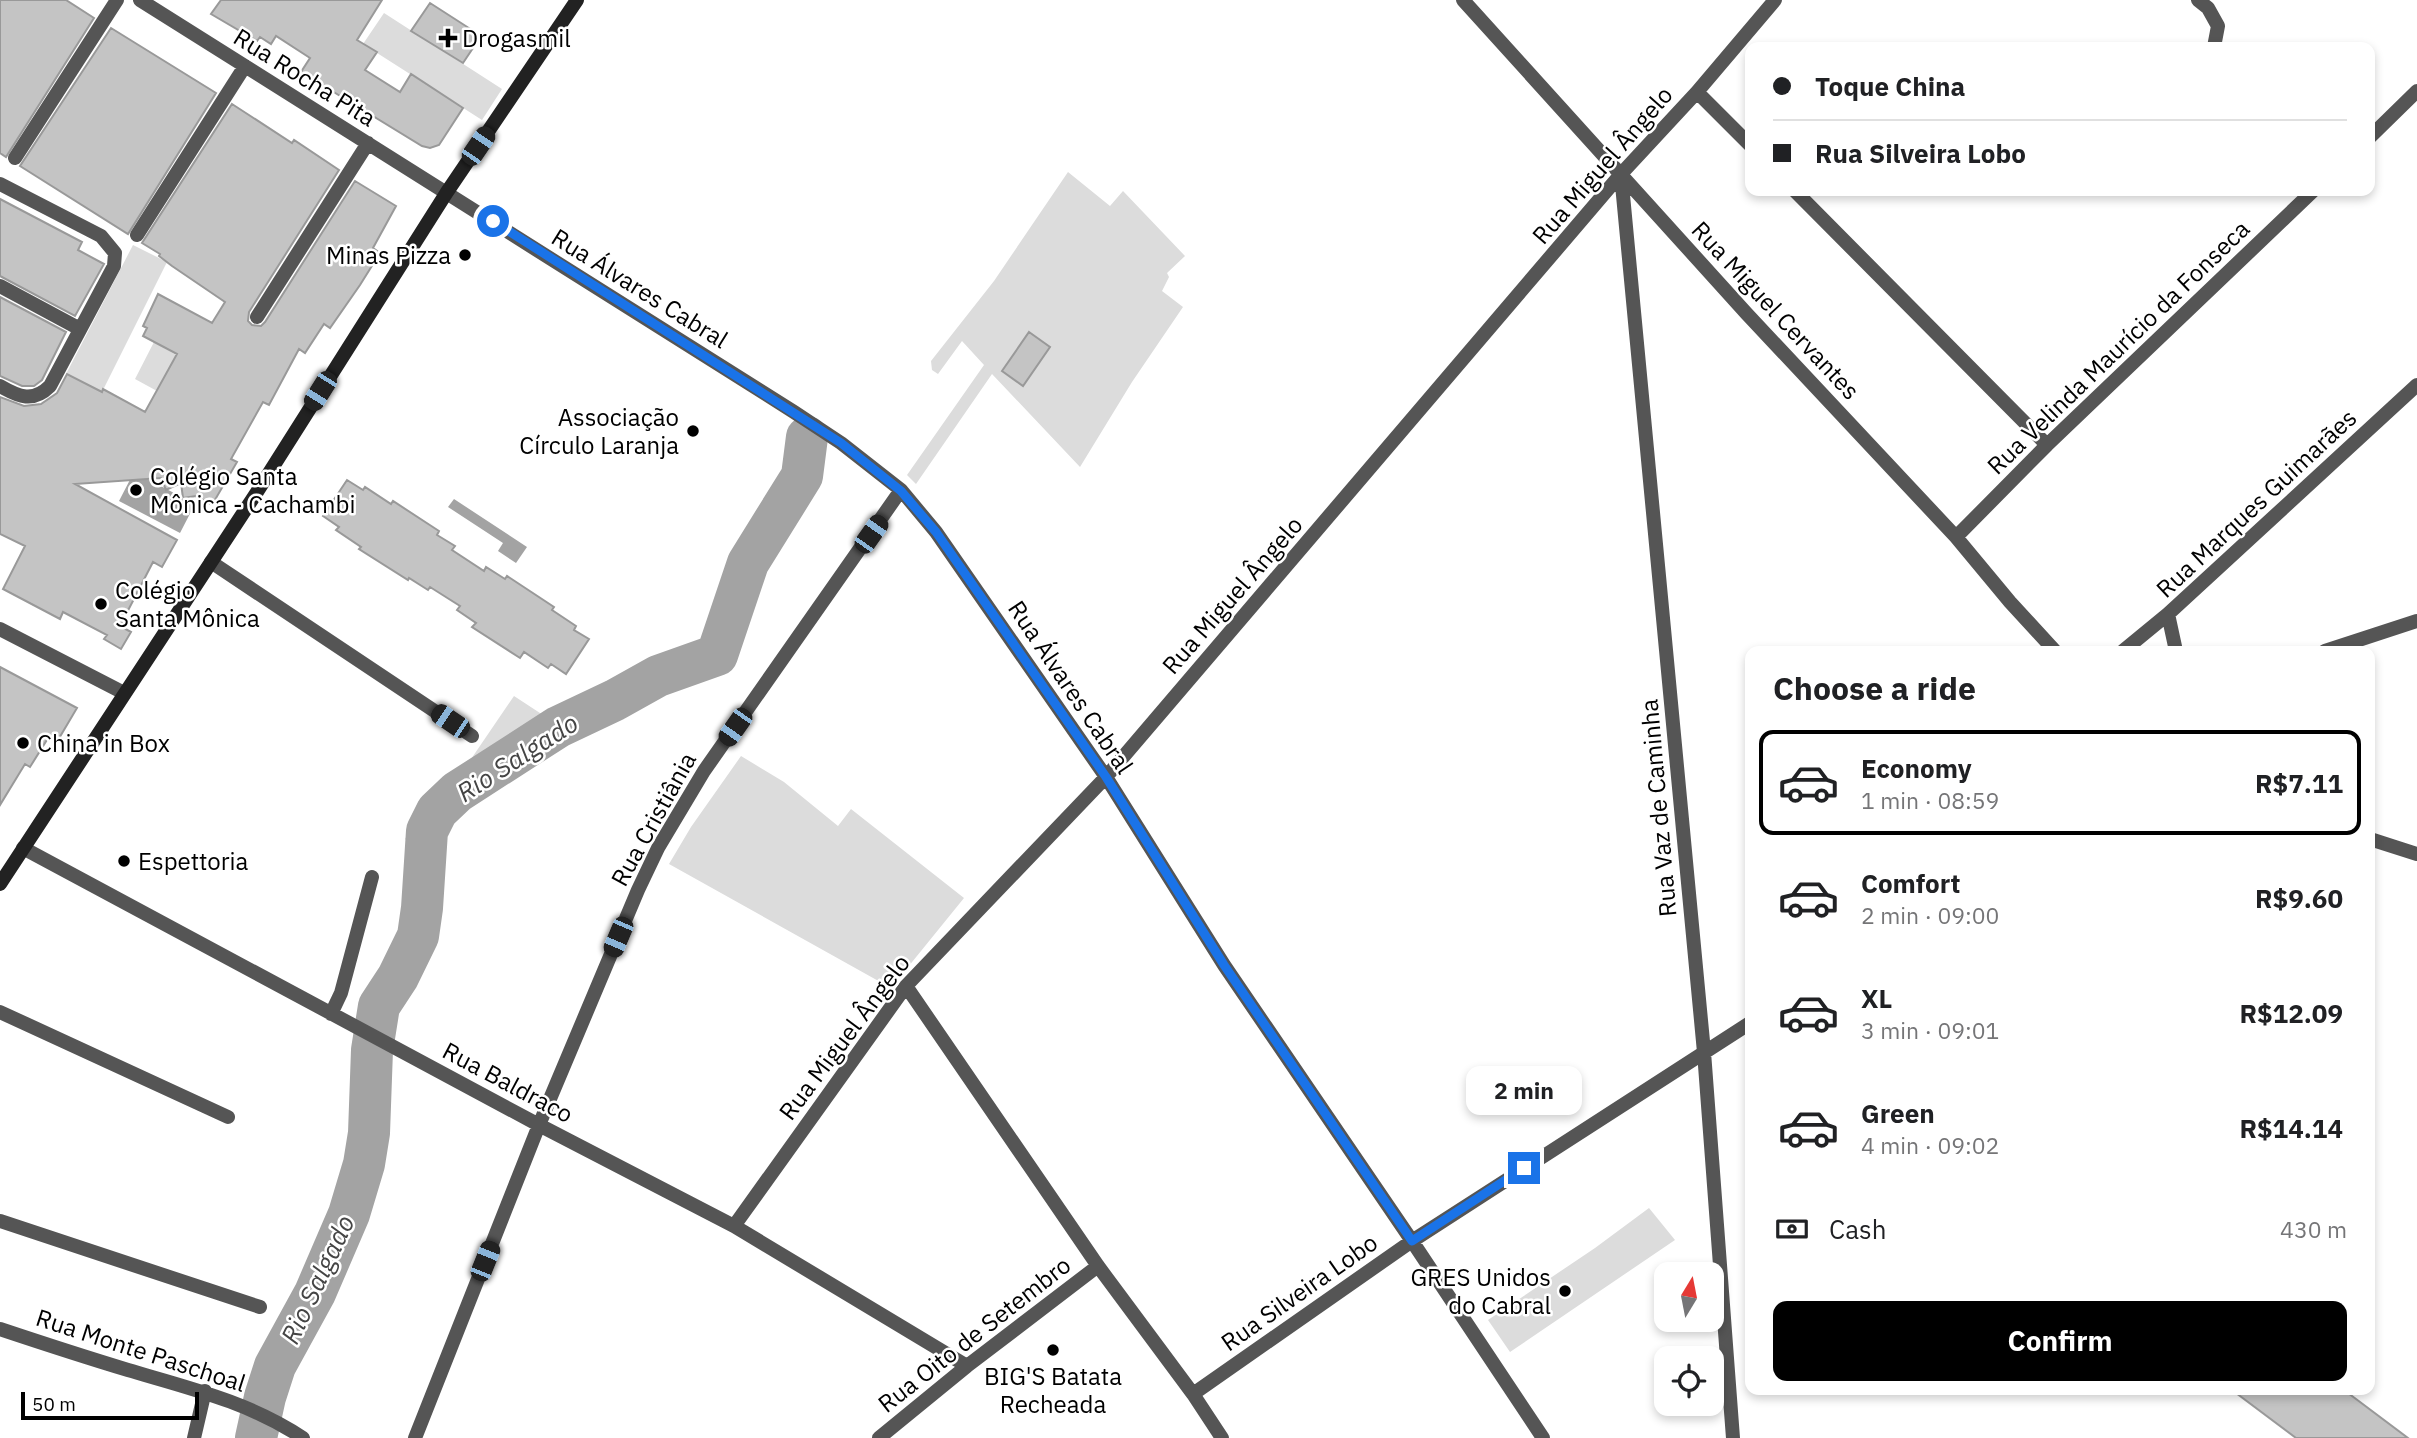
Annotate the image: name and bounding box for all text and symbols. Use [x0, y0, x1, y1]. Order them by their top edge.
street label: Rua Rocha Pita [228, 21, 382, 134]
place label: Drogasmil [462, 22, 571, 54]
marker: Drogasmil [440, 30, 456, 46]
text: Toque China [1815, 69, 1965, 103]
street label: Rua Miguel Ângelo [1525, 79, 1679, 251]
car [458, 123, 499, 169]
text: Rua Silveira Lobo [1815, 136, 2026, 170]
route start [477, 205, 509, 237]
street label: Rua Velinda Maurício da Fonseca [1980, 213, 2256, 481]
street label: Rua Miguel Cervantes [1685, 214, 1867, 406]
street label: Rua Álvares Cabral [546, 221, 734, 355]
place label: Minas Pizza [326, 239, 451, 271]
marker: Minas Pizza [457, 247, 473, 263]
car [300, 368, 341, 414]
place label: Associação Círculo Laranja [519, 401, 679, 461]
street label: Rua Marques Guimarães [2149, 402, 2363, 604]
marker: Associação Círculo Laranja [685, 423, 701, 439]
place label: Colégio Santa Mônica - Cachambi [150, 460, 355, 520]
marker: Colégio Santa Mônica - Cachambi [128, 482, 144, 498]
street label: Rua Miguel Ângelo [1155, 509, 1309, 681]
car [851, 511, 892, 557]
place label: Colégio Santa Mônica [115, 574, 260, 634]
street label: Rua Álvares Cabral [1001, 594, 1141, 780]
marker: Colégio Santa Mônica [93, 596, 109, 612]
text: Choose a ride [1773, 667, 1976, 709]
street label: Rua Vaz de Caminha [1633, 698, 1683, 918]
car [427, 701, 474, 741]
car [715, 704, 756, 750]
water label: Rio Salgado [450, 705, 584, 809]
place label: China in Box [37, 727, 170, 759]
marker: China in Box [15, 735, 31, 751]
street label: Rua Cristiânia [603, 746, 703, 892]
icon: car [1777, 751, 1840, 814]
text: Economy [1861, 751, 1972, 785]
text: R$7.11 [2255, 766, 2343, 800]
text: 1 min · 08:59 [1861, 785, 1999, 815]
place label: Espettoria [138, 845, 249, 877]
marker: Espettoria [116, 853, 132, 869]
icon: car [1777, 866, 1840, 929]
text: Comfort [1861, 866, 1960, 900]
text: R$9.60 [2255, 881, 2343, 915]
text: 2 min · 09:00 [1861, 900, 1999, 930]
car [601, 914, 636, 960]
street label: Rua Miguel Ângelo [771, 948, 917, 1126]
icon: car [1777, 981, 1840, 1044]
text: XL [1861, 981, 1892, 1015]
text: R$12.09 [2239, 996, 2343, 1030]
text: 3 min · 09:01 [1861, 1015, 1999, 1045]
street label: Rua Baldraco [437, 1034, 579, 1130]
callout: 2 min [1466, 1066, 1582, 1116]
text: 2 min [1494, 1075, 1554, 1105]
icon: car [1777, 1096, 1840, 1159]
text: Green [1861, 1096, 1935, 1130]
text: R$14.14 [2239, 1111, 2343, 1145]
text: 4 min · 09:02 [1861, 1130, 1999, 1160]
route end [1508, 1152, 1540, 1184]
water label: Rio Salgado [272, 1209, 362, 1349]
icon: cash [1773, 1210, 1811, 1248]
text: Cash [1829, 1212, 1886, 1246]
text: 430 m [2280, 1214, 2347, 1244]
street label: Rua Silveira Lobo [1214, 1226, 1384, 1358]
car [468, 1238, 503, 1284]
street label: Rua Oito de Setembro [871, 1249, 1077, 1419]
place label: GRES Unidos do Cabral [1410, 1261, 1551, 1321]
north arrow [1654, 1262, 1724, 1332]
map controls [1654, 1262, 1724, 1416]
marker: GRES Unidos do Cabral [1557, 1283, 1573, 1299]
street label: Rua Monte Paschoal [32, 1301, 250, 1399]
button: Confirm [1773, 1301, 2347, 1381]
marker: BIG'S Batata Recheada [1045, 1342, 1061, 1358]
button: locate [1654, 1346, 1724, 1416]
place label: BIG'S Batata Recheada [984, 1360, 1122, 1420]
scale bar [21, 1389, 200, 1421]
text: 50 m [32, 1392, 76, 1416]

